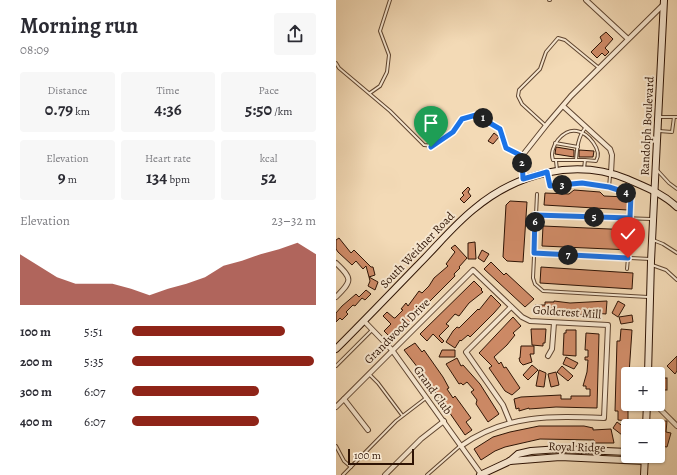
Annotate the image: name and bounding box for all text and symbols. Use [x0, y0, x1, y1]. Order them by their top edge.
text: Morning run [20, 11, 138, 41]
button: share [274, 13, 316, 55]
text: 08:09 [20, 41, 49, 58]
street label: Randolph Boulevard [636, 75, 658, 176]
text: Distance [48, 83, 87, 98]
text: Time [157, 83, 179, 98]
text: Pace [258, 83, 279, 98]
text: 0.79 [45, 98, 73, 121]
text: 4:36 [154, 98, 182, 121]
text: 5:50 [245, 98, 272, 121]
text: km [73, 104, 90, 119]
text: /km [272, 104, 292, 119]
pin [414, 106, 448, 147]
pin: 1 [473, 108, 493, 128]
text: 1 [481, 110, 485, 125]
icon: arrive [420, 112, 442, 134]
text: Elevation [46, 151, 88, 166]
text: Heart rate [145, 151, 191, 166]
text: kcal [260, 151, 277, 166]
pin: 2 [512, 153, 532, 173]
text: 2 [519, 155, 525, 170]
text: 9 [58, 166, 66, 189]
text: 134 [146, 166, 167, 189]
text: 52 [261, 166, 276, 189]
text: m [66, 172, 77, 187]
text: bpm [167, 172, 190, 187]
pin: 3 [552, 175, 572, 195]
text: 3 [560, 177, 564, 192]
pin: 4 [616, 183, 636, 203]
text: 4 [623, 185, 629, 200]
pin: 5 [584, 207, 604, 227]
street label: South Weidner Road [376, 208, 458, 292]
text: 5 [592, 209, 596, 224]
text: Elevation [20, 212, 70, 229]
text: 23–32 m [272, 212, 316, 229]
pin: 6 [525, 212, 545, 232]
text: 6 [532, 214, 538, 229]
pin [611, 217, 645, 258]
icon: check [617, 223, 639, 245]
pin: 7 [558, 245, 578, 265]
text: 7 [566, 247, 570, 262]
street label: Grandwood Drive [361, 295, 433, 367]
street label: Goldcrest Mill [532, 302, 602, 322]
text: 100 m [20, 323, 51, 340]
text: 5:51 [84, 323, 103, 340]
text: 200 m [20, 353, 53, 370]
text: 5:35 [84, 353, 104, 370]
street label: Grand Club [410, 363, 456, 417]
map controls [621, 367, 665, 463]
button: + [621, 367, 665, 411]
text: 300 m [20, 383, 52, 400]
text: 6:07 [84, 383, 106, 400]
text: 400 m [20, 413, 52, 430]
text: 6:07 [84, 413, 106, 430]
button: − [621, 419, 665, 463]
street label: Royal Ridge [548, 438, 606, 456]
scale bar [348, 447, 414, 466]
text: 100 m [354, 448, 381, 463]

